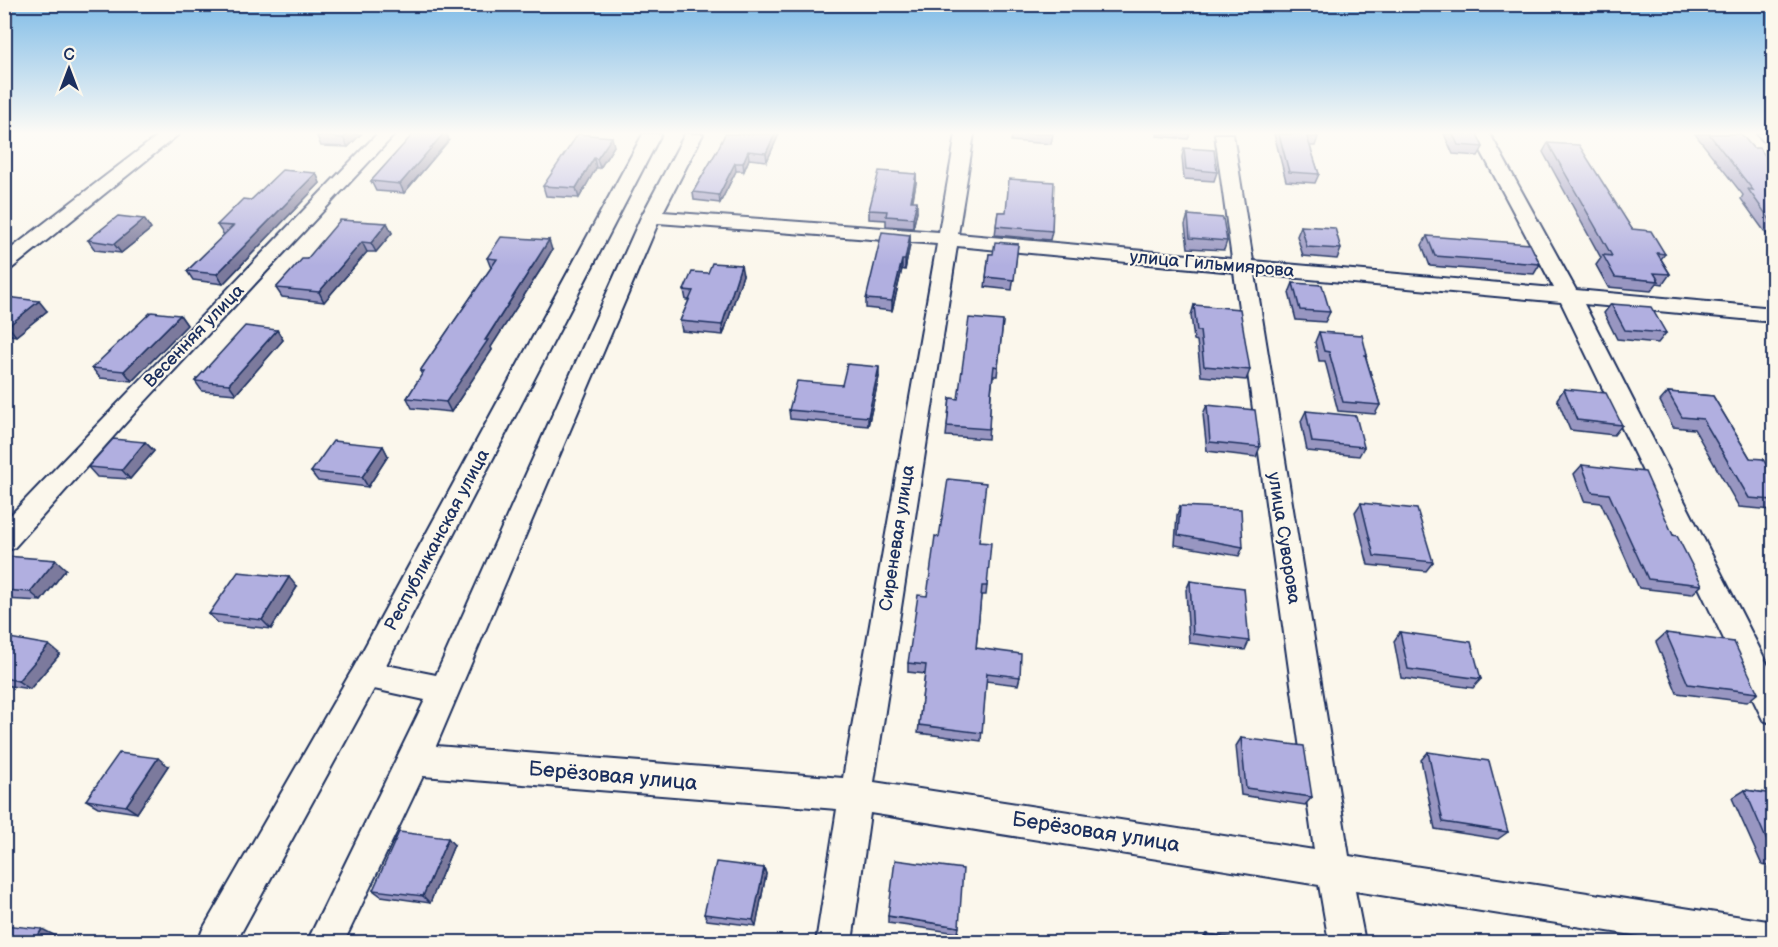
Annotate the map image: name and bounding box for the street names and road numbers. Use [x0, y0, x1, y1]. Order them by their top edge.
street label: улица Гильмиярова [1129, 246, 1296, 282]
street label: Весенняя улица [139, 280, 249, 392]
street label: Республиканская улица [380, 445, 494, 634]
street label: Сиреневая улица [875, 463, 919, 612]
street label: улица Суворова [1263, 470, 1305, 606]
street label: Берёзовая улица [527, 756, 699, 796]
street label: Берёзовая улица [1010, 806, 1182, 858]

